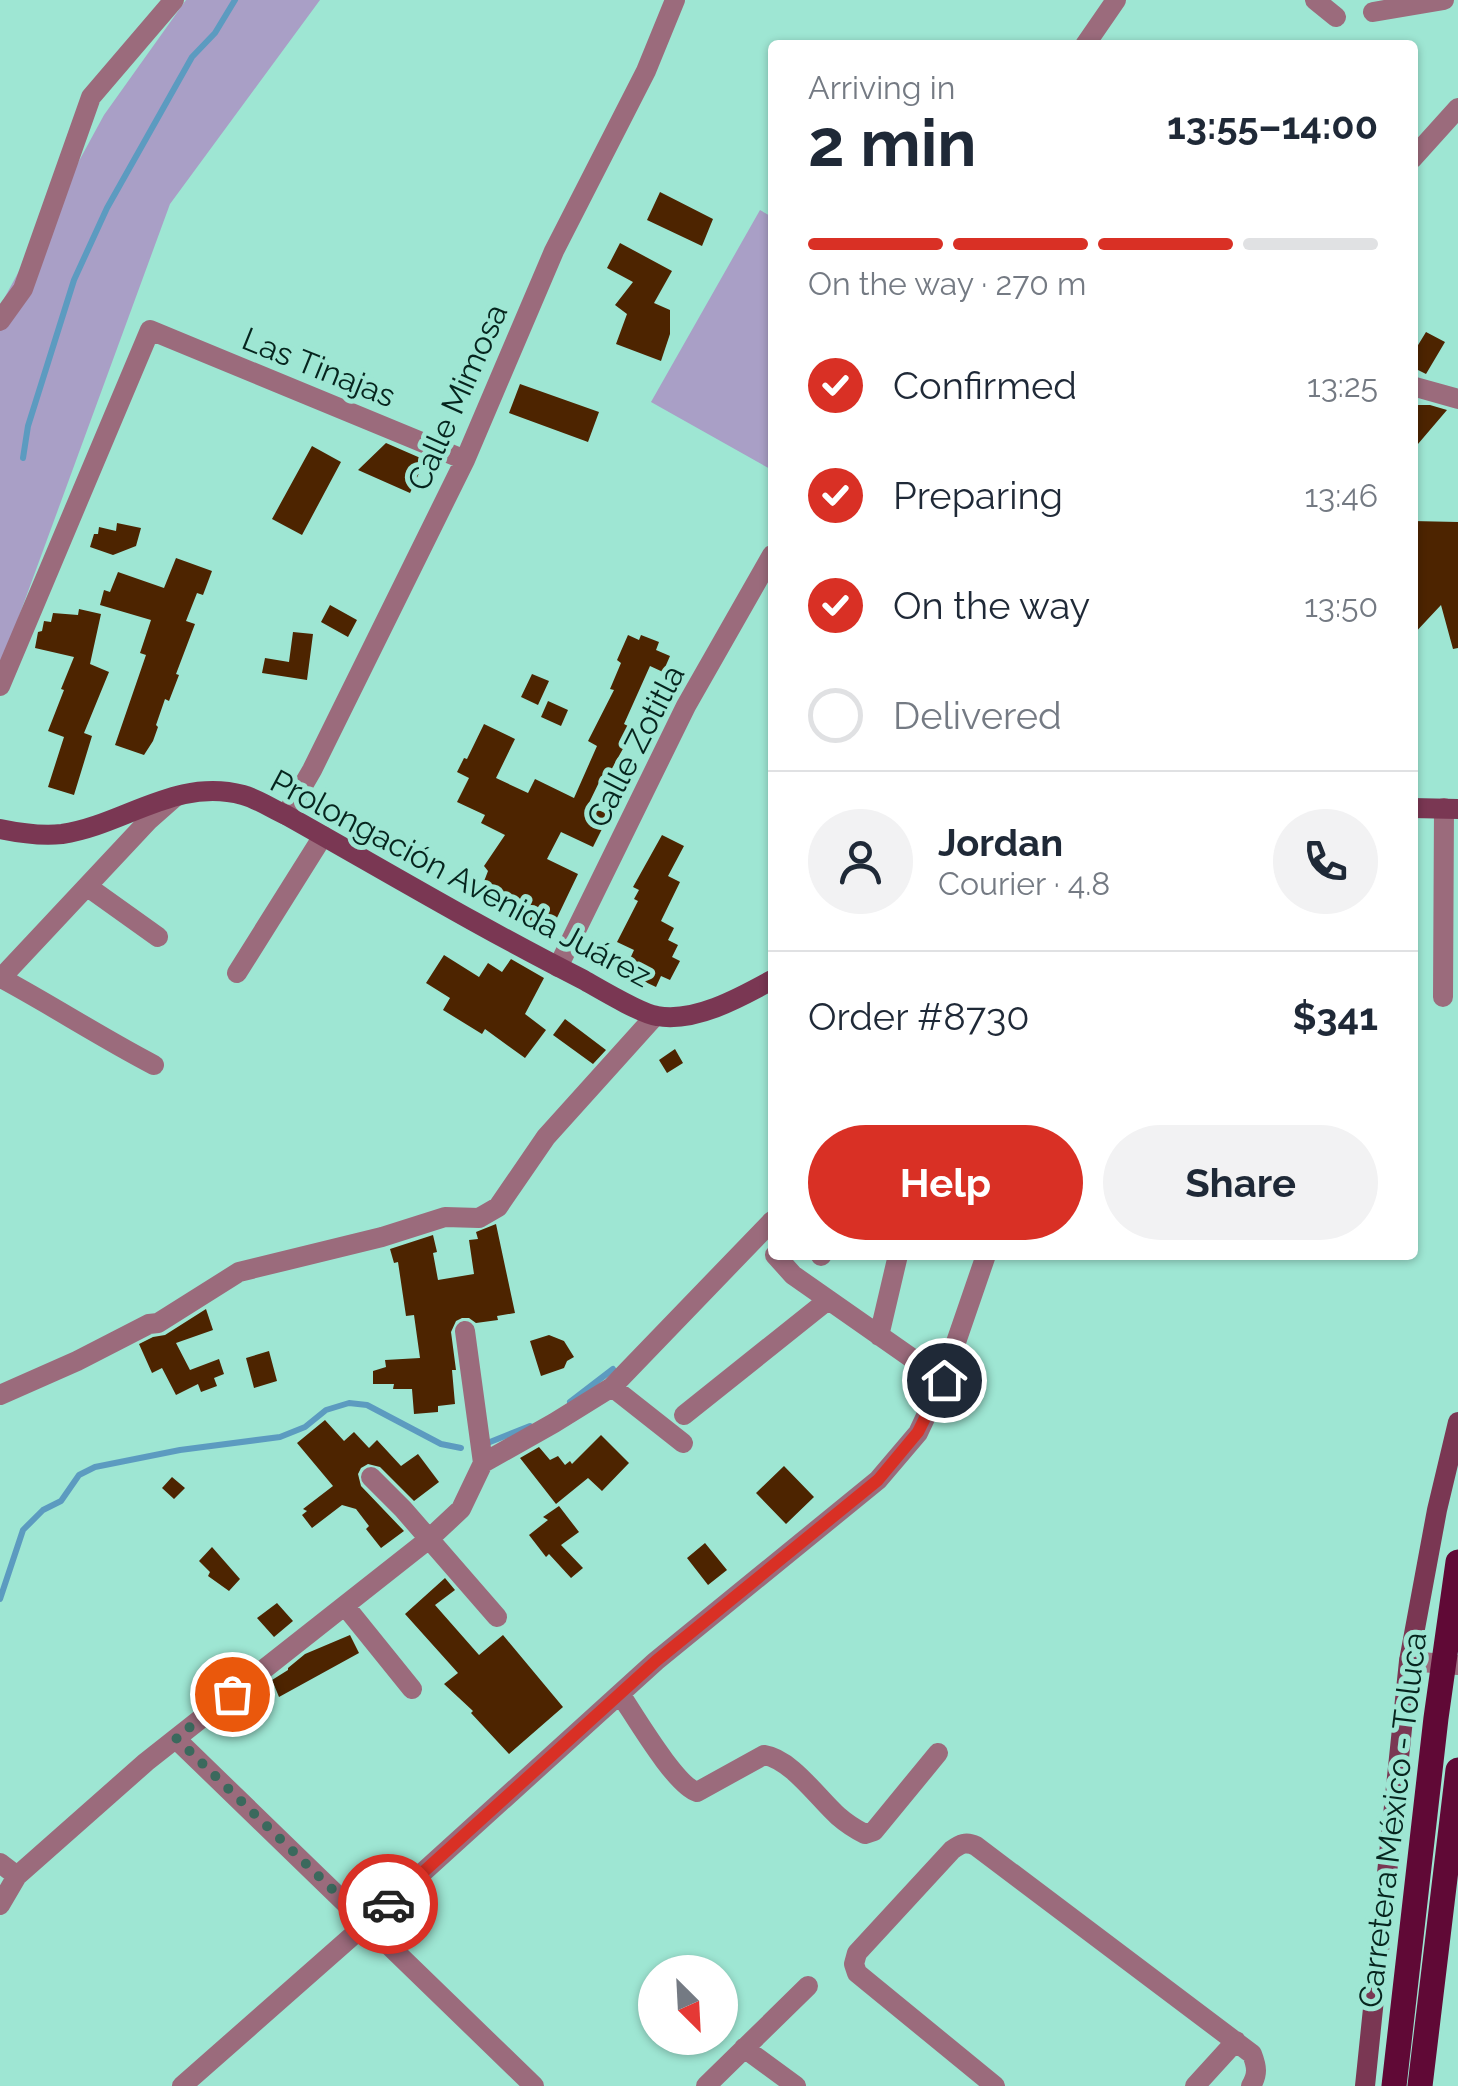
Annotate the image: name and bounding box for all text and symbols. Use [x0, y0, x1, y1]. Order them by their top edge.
text: Arriving in [808, 69, 955, 106]
text: 13:55–14:00 [1167, 103, 1378, 148]
text: 2 min [808, 105, 977, 181]
text: On the way · 270 m [808, 265, 1086, 302]
street label: Calle Mimosa [399, 298, 515, 496]
street label: Las Tinajas [237, 320, 401, 414]
icon: check [808, 358, 863, 413]
text: Confirmed [893, 363, 1077, 408]
text: 13:25 [1307, 367, 1378, 404]
icon: check [808, 468, 863, 523]
text: Preparing [893, 473, 1063, 518]
text: 13:46 [1304, 477, 1378, 514]
icon: check [808, 578, 863, 633]
text: On the way [893, 583, 1090, 628]
text: 13:50 [1304, 587, 1378, 624]
street label: Calle Zotitla [578, 659, 692, 833]
text: Delivered [893, 693, 1062, 738]
street label: Prolongación Avenida Juárez [264, 762, 658, 994]
button: person [808, 809, 913, 914]
button: phone [1273, 809, 1378, 914]
text: Jordan [938, 820, 1063, 865]
text: Courier · 4.8 [938, 865, 1110, 902]
text: Order #8730 [808, 994, 1030, 1039]
text: $341 [1292, 994, 1378, 1039]
button: Help [808, 1125, 1083, 1240]
button: Share [1103, 1125, 1378, 1240]
pin [902, 1338, 987, 1423]
icon: home [917, 1353, 972, 1408]
street label: Carretera México - Toluca [1351, 1630, 1433, 2010]
pin [190, 1652, 275, 1737]
icon: bag [205, 1667, 260, 1722]
courier [338, 1854, 438, 1954]
icon: car [361, 1877, 416, 1932]
north arrow [638, 1955, 738, 2055]
map controls [638, 1955, 738, 2055]

